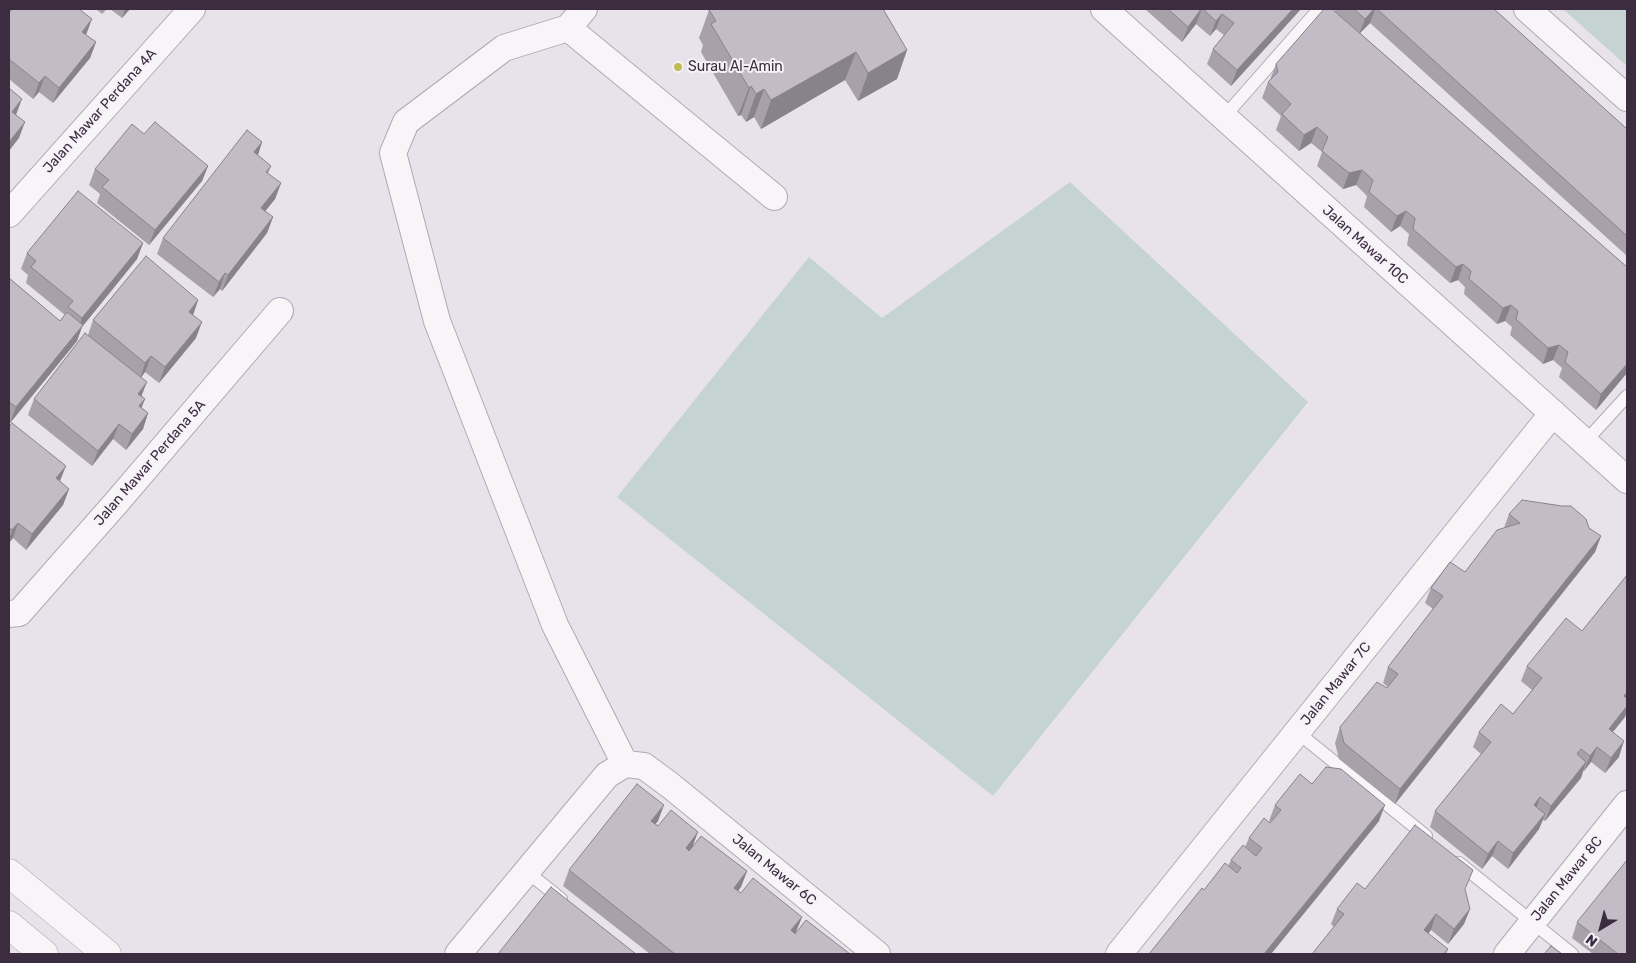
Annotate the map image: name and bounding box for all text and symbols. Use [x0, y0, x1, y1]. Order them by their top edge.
street label: Jalan Mawar Perdana 4A [40, 45, 160, 177]
place label: Surau Al-Amin [688, 59, 783, 75]
marker: Surau Al-Amin [672, 61, 684, 73]
street label: Jalan Mawar 10C [1318, 202, 1412, 288]
street label: Jalan Mawar Perdana 5A [91, 397, 209, 529]
street label: Jalan Mawar 7C [1297, 639, 1375, 729]
street label: Jalan Mawar 6C [728, 831, 820, 909]
street label: Jalan Mawar 8C [1528, 833, 1606, 925]
north arrow [1576, 903, 1626, 953]
text: N [1583, 931, 1601, 950]

